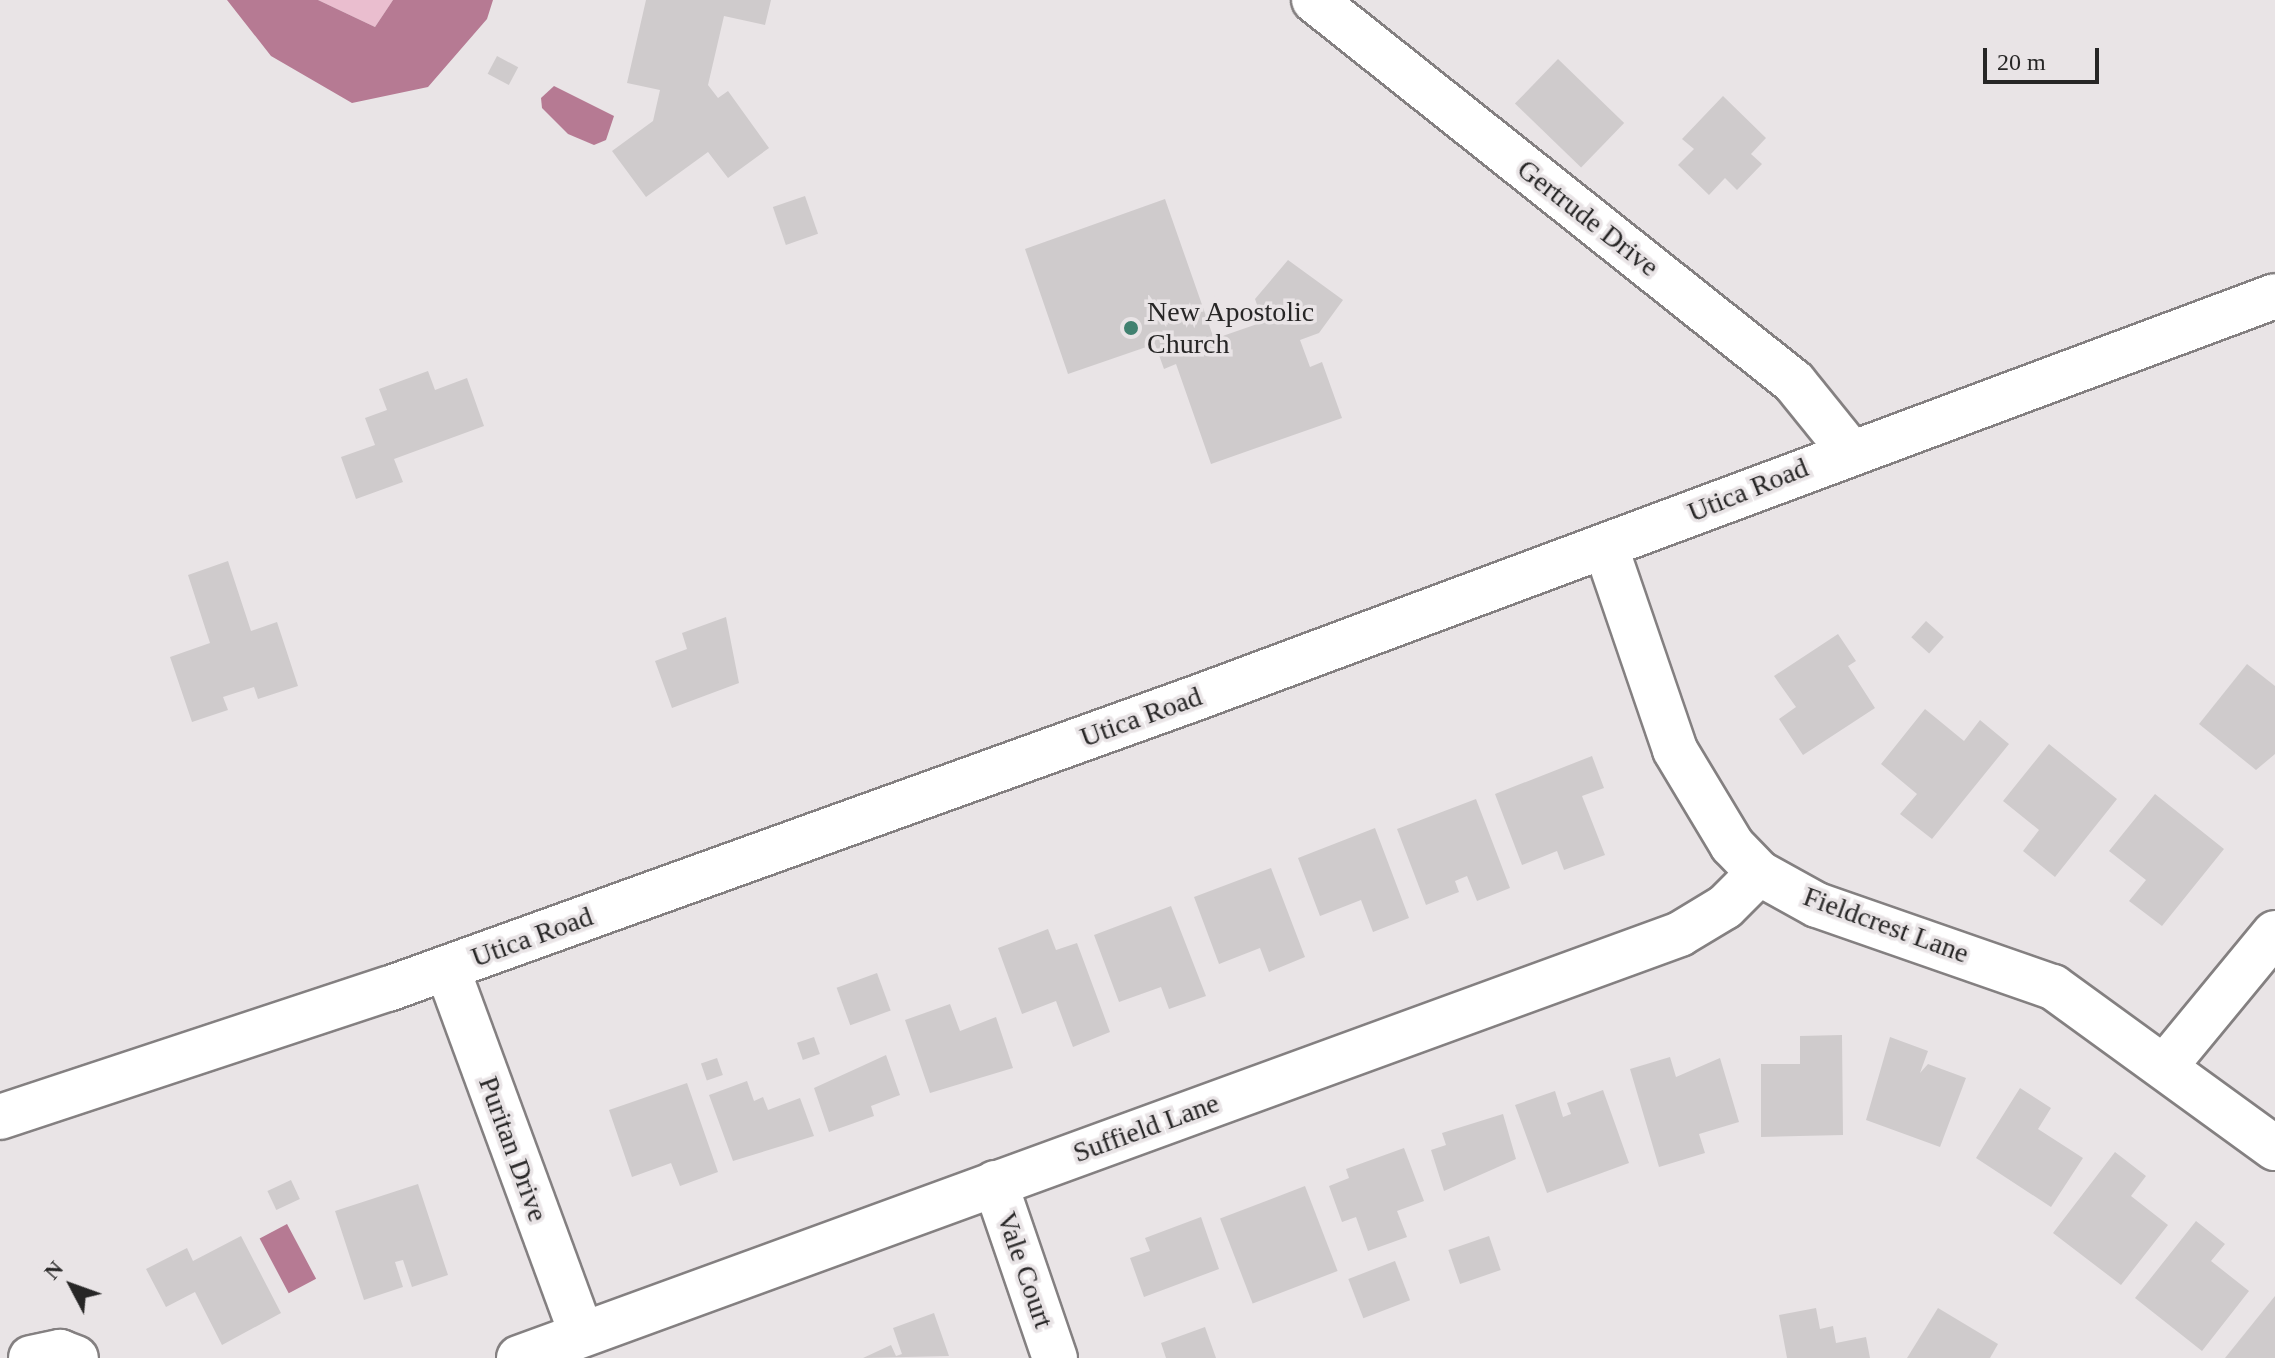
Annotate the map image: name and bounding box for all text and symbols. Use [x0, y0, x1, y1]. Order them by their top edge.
scale bar [1987, 32, 2103, 82]
text: 20 m [1997, 49, 2046, 75]
street label: Gertrude Drive [1511, 152, 1665, 284]
place label: New Apostolic Church [1147, 295, 1316, 361]
marker: New Apostolic Church [1122, 319, 1140, 337]
street label: Utica Road [1683, 451, 1813, 529]
street label: Utica Road [1076, 680, 1206, 754]
street label: Fieldcrest Lane [1799, 880, 1973, 970]
street label: Utica Road [467, 900, 597, 974]
street label: Puritan Drive [471, 1072, 555, 1226]
street label: Suffield Lane [1069, 1086, 1223, 1170]
street label: Vale Court [989, 1208, 1061, 1332]
north arrow [32, 1246, 112, 1326]
text: N [39, 1256, 68, 1284]

